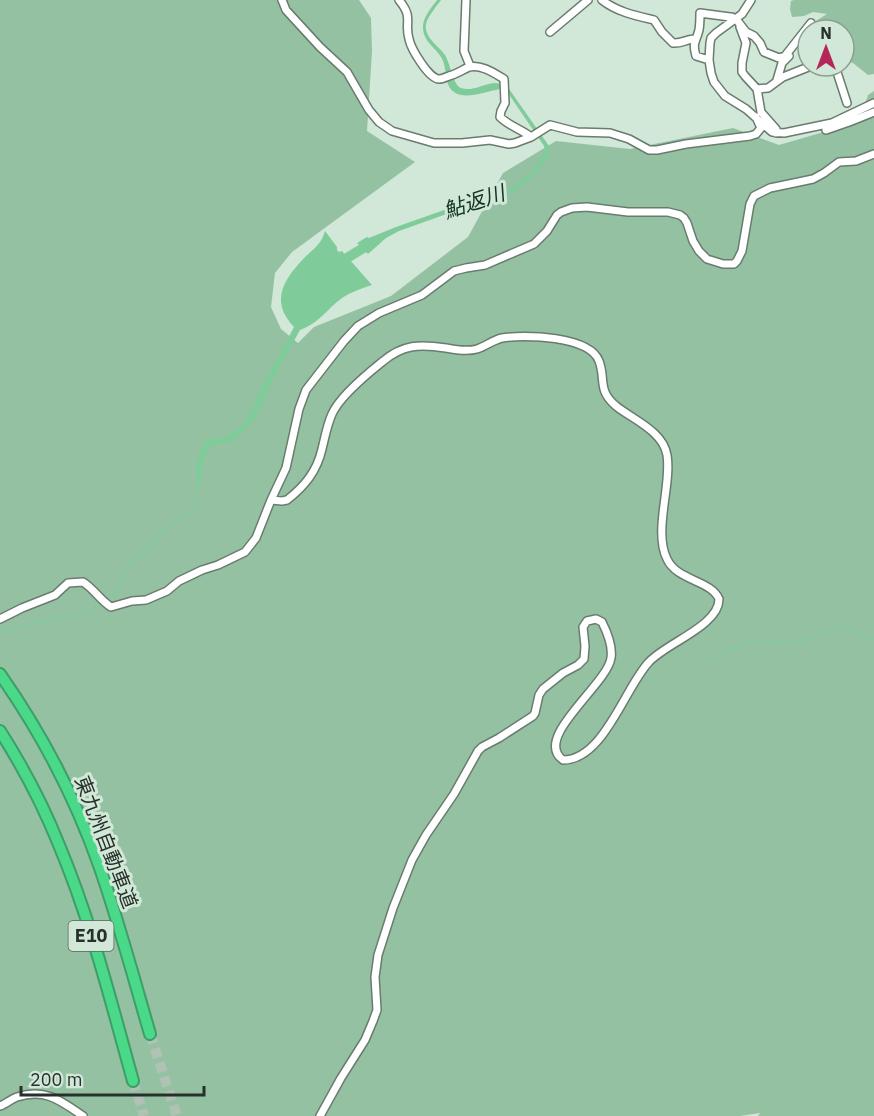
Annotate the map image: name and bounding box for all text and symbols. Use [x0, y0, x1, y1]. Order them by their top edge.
north arrow [796, 18, 856, 78]
text: N [820, 23, 832, 43]
water label: 鮎返川 [439, 177, 510, 224]
street label: 東九州自動車道 [69, 772, 144, 912]
road number: E10 [68, 921, 113, 951]
scale bar [21, 1059, 204, 1097]
text: 200 m [30, 1068, 82, 1091]

